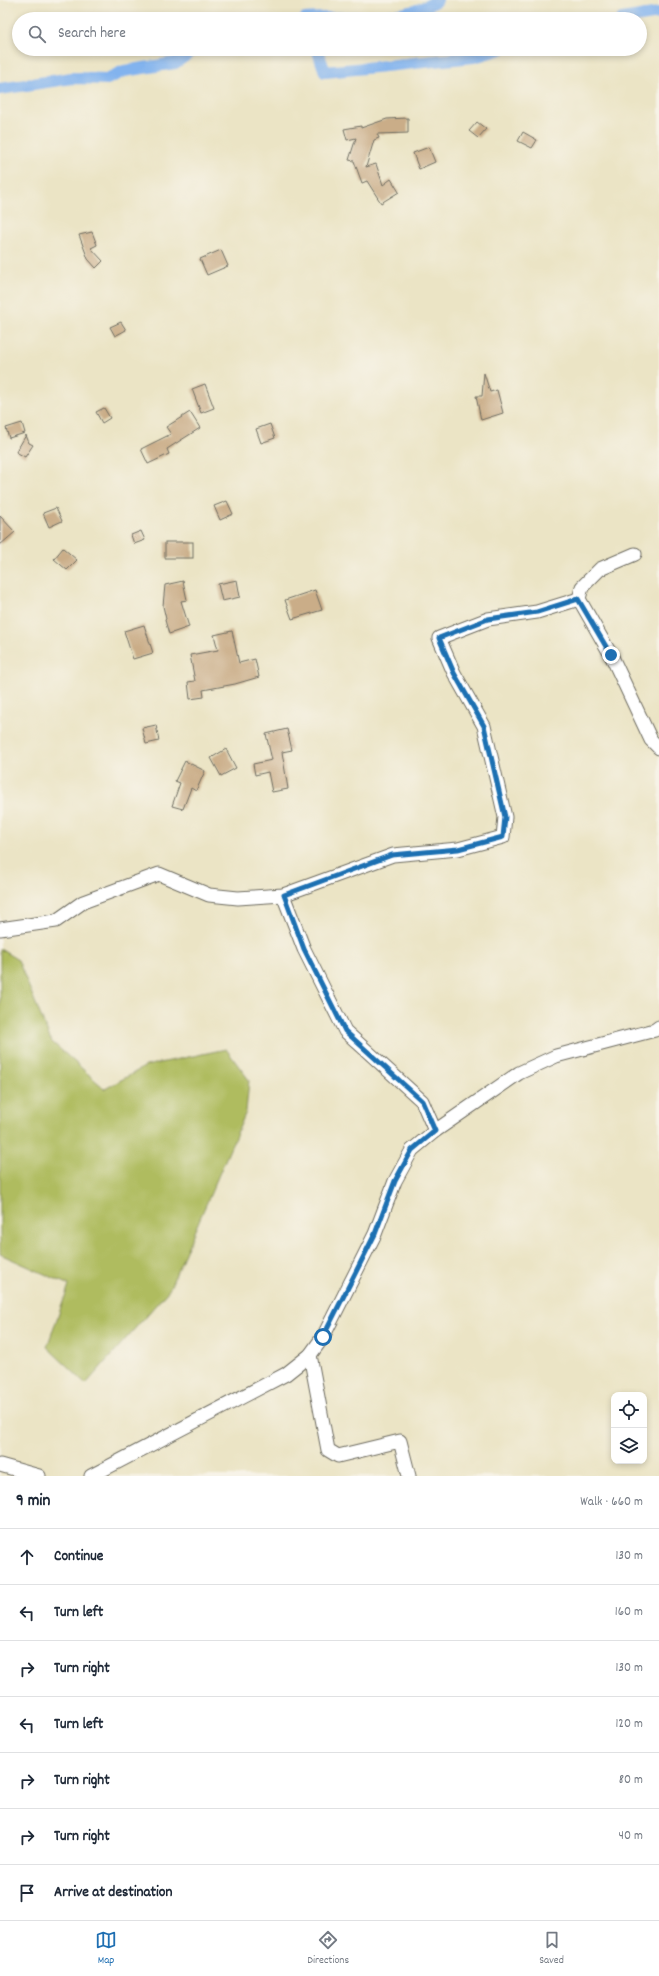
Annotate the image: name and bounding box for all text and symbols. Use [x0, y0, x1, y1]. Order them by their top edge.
search box [12, 12, 647, 56]
icon: search [26, 23, 48, 45]
text: Search here [58, 23, 126, 45]
route end [602, 646, 620, 664]
route start [314, 1328, 332, 1346]
map controls [611, 1392, 647, 1464]
button: locate [611, 1392, 647, 1428]
button: layers [611, 1428, 647, 1464]
text: 9 min [16, 1490, 50, 1514]
text: Walk · 660 m [580, 1493, 643, 1512]
icon: ahead [16, 1546, 38, 1568]
text: Continue [54, 1546, 103, 1568]
text: 130 m [615, 1547, 643, 1566]
icon: left [16, 1602, 38, 1624]
text: Turn left [54, 1602, 103, 1624]
text: 160 m [615, 1603, 643, 1622]
icon: right [16, 1658, 38, 1680]
text: Turn right [54, 1658, 110, 1680]
text: 130 m [615, 1659, 643, 1678]
icon: left [16, 1714, 38, 1736]
text: Turn left [54, 1714, 103, 1736]
text: 120 m [615, 1715, 643, 1734]
icon: right [16, 1770, 38, 1792]
text: Turn right [54, 1770, 110, 1792]
text: 80 m [619, 1771, 643, 1790]
icon: right [16, 1826, 38, 1848]
text: Turn right [54, 1826, 110, 1848]
text: 40 m [619, 1827, 643, 1846]
icon: arrive [16, 1882, 38, 1904]
text: Arrive at destination [54, 1882, 172, 1904]
tab: Map [95, 1929, 117, 1969]
tab: Directions [307, 1929, 349, 1969]
tab: Saved [539, 1929, 564, 1969]

